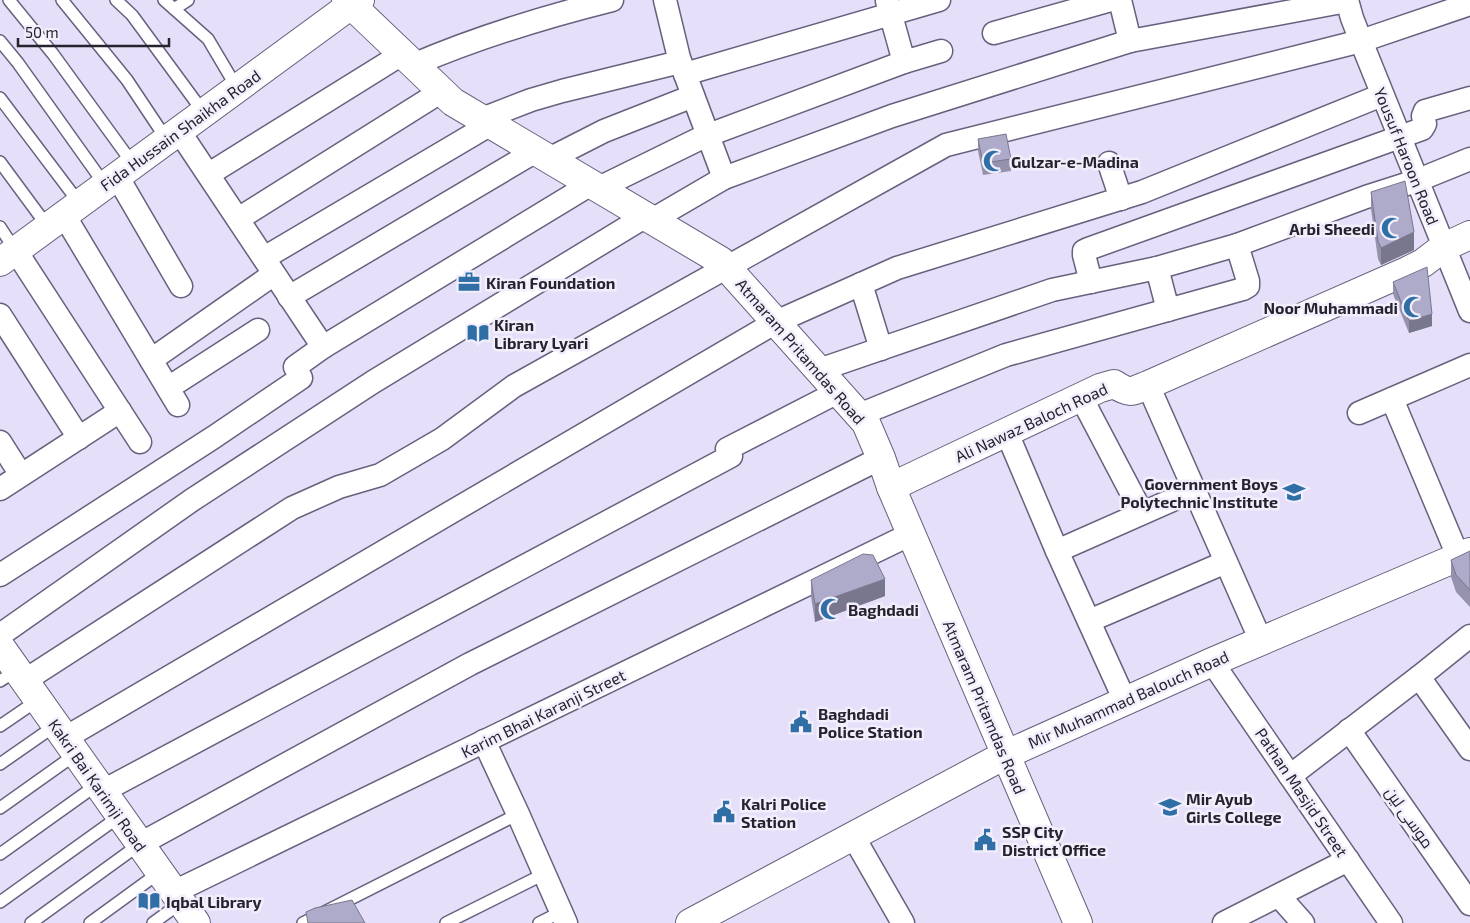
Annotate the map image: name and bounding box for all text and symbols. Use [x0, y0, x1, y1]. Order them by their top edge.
scale bar [18, 15, 169, 47]
text: 50 m [25, 23, 59, 41]
street label: Fida Hussain Shaikha Road [96, 65, 264, 195]
street label: Yousuf Haroon Road [1371, 85, 1443, 227]
mosque icon: Gulzar-e-Madina [981, 148, 1007, 174]
place label: Gulzar-e-Madina [1011, 152, 1139, 171]
mosque icon: Arbi Sheedi [1379, 215, 1405, 241]
place label: Arbi Sheedi [1289, 219, 1375, 238]
office icon: Kiran Foundation [456, 269, 482, 295]
place label: Kiran Foundation [486, 273, 615, 292]
street label: Atmaram Pritamdas Road [733, 274, 869, 428]
mosque icon: Noor Muhammadi [1401, 294, 1427, 320]
place label: Noor Muhammadi [1263, 298, 1398, 317]
place label: Kiran Library Lyari [494, 315, 588, 353]
library icon: Kiran Library Lyari [465, 320, 491, 346]
street label: Ali Nawaz Baloch Road [952, 378, 1110, 466]
place label: Government Boys Polytechnic Institute [1120, 474, 1278, 512]
school or university icon: Government Boys Polytechnic Institute [1281, 479, 1307, 505]
mosque icon: Baghdadi [818, 596, 844, 622]
place label: Baghdadi [848, 600, 919, 619]
street label: Atmaram Pritamdas Road [940, 617, 1030, 797]
street label: Mir Muhammad Balouch Road [1025, 646, 1231, 752]
street label: Karim Bhai Karanji Street [458, 665, 629, 762]
place label: Baghdadi Police Station [818, 704, 923, 741]
public building icon: Baghdadi Police Station [788, 709, 814, 735]
street label: Kakri Bai Karimji Road [44, 715, 151, 856]
street label: Pathan Masjid Street [1251, 724, 1352, 861]
street label: موسی لین [1380, 783, 1438, 853]
place label: Mir Ayub Girls College [1186, 789, 1281, 826]
place label: Kalri Police Station [741, 794, 826, 831]
school or university icon: Mir Ayub Girls College [1157, 794, 1183, 820]
public building icon: Kalri Police Station [711, 799, 737, 825]
place label: SSP City District Office [1002, 822, 1106, 859]
public building icon: SSP City District Office [972, 827, 998, 853]
library icon: Iqbal Library [136, 888, 162, 914]
place label: Iqbal Library [166, 892, 261, 912]

